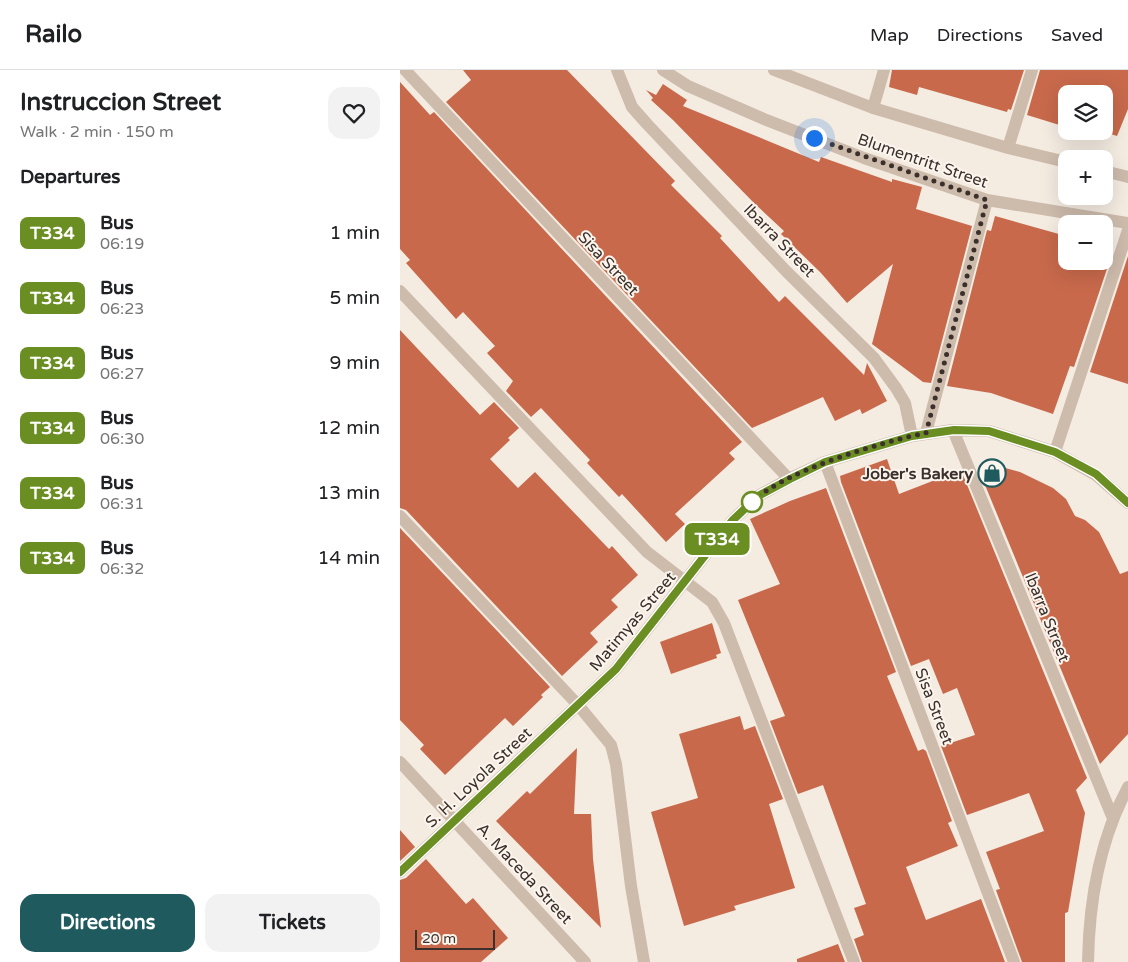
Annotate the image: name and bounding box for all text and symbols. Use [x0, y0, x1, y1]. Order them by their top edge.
text: Railo [25, 20, 82, 49]
text: Map [870, 24, 909, 46]
text: Directions [937, 24, 1023, 46]
text: Saved [1051, 24, 1103, 46]
map controls [1058, 85, 1113, 270]
button: layers [1058, 85, 1113, 140]
button: heart [328, 87, 380, 139]
text: Instruccion Street [20, 88, 221, 117]
text: Walk · 2 min · 150 m [20, 122, 174, 142]
your location [802, 126, 827, 151]
street label: Blumentritt Street [855, 129, 990, 193]
button: + [1058, 150, 1113, 205]
text: Departures [20, 166, 120, 188]
street label: Ibarra Street [739, 200, 819, 282]
text: Bus [100, 212, 134, 234]
button: − [1058, 215, 1113, 270]
text: T334 [30, 222, 75, 244]
text: 1 min [329, 222, 380, 244]
street label: Sisa Street [574, 228, 643, 300]
text: 06:19 [100, 234, 144, 254]
text: Bus [100, 277, 134, 299]
text: T334 [30, 287, 75, 309]
text: 5 min [329, 287, 380, 309]
text: 06:23 [100, 299, 144, 319]
text: Bus [100, 342, 134, 364]
text: T334 [30, 352, 75, 374]
text: 9 min [329, 352, 380, 374]
text: 06:27 [100, 364, 144, 384]
text: Bus [100, 407, 134, 429]
text: T334 [30, 417, 75, 439]
text: 12 min [317, 417, 380, 439]
text: 06:30 [100, 429, 144, 449]
shop icon: Jober's Bakery [977, 458, 1007, 488]
place label: Jober's Bakery [862, 464, 973, 484]
text: Bus [100, 472, 134, 494]
text: T334 [30, 482, 75, 504]
text: 13 min [317, 482, 380, 504]
unlabelled marker [741, 491, 763, 513]
text: 06:31 [100, 494, 144, 514]
line badge: T334 [682, 523, 752, 555]
text: T334 [695, 528, 739, 550]
text: Bus [100, 537, 134, 559]
text: T334 [30, 547, 75, 569]
text: 14 min [317, 547, 380, 569]
text: 06:32 [100, 559, 144, 579]
street label: Matimyas Street [585, 568, 680, 676]
street label: Ibarra Street [1020, 570, 1074, 665]
street label: Sisa Street [910, 665, 958, 747]
street label: S. H. Loyola Street [421, 723, 536, 832]
street label: A. Maceda Street [472, 819, 576, 928]
button: Directions [20, 894, 195, 952]
button: Tickets [205, 894, 380, 952]
scale bar [415, 927, 495, 950]
text: 20 m [422, 930, 456, 947]

